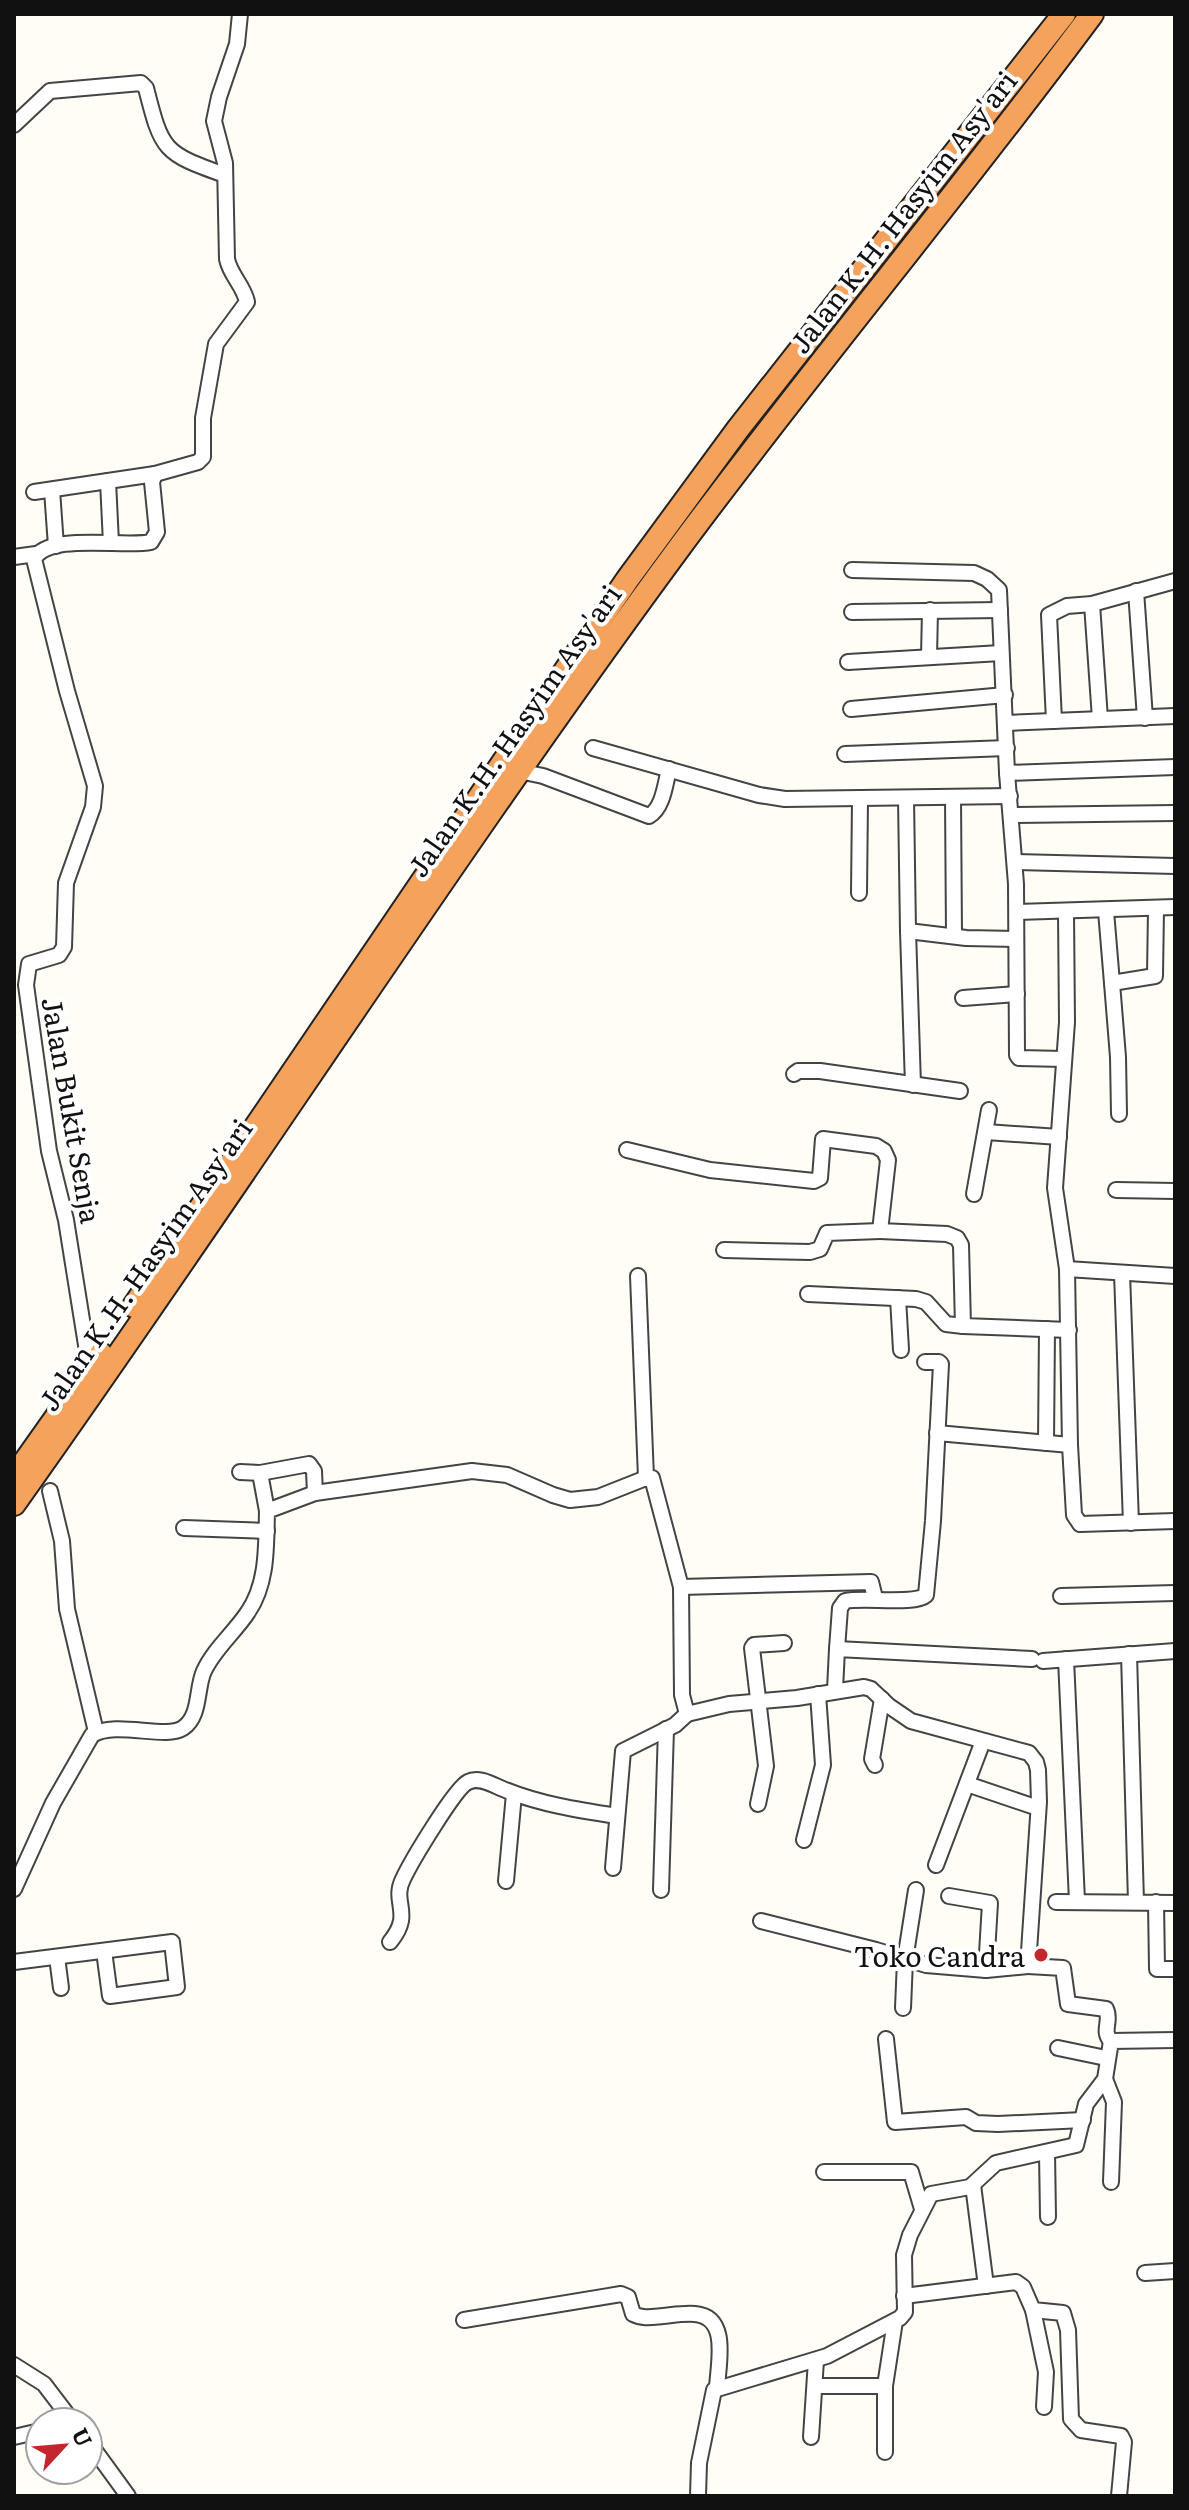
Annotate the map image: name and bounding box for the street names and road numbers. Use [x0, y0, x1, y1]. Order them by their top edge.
street label: Jalan K.H. Hasyim Asy'ari [778, 61, 1026, 361]
street label: Jalan K.H. Hasyim Asy'ari [396, 575, 630, 885]
street label: Jalan Bukit Senja [32, 994, 114, 1226]
street label: Jalan K.H. Hasyim Asy'ari [27, 1109, 261, 1419]

